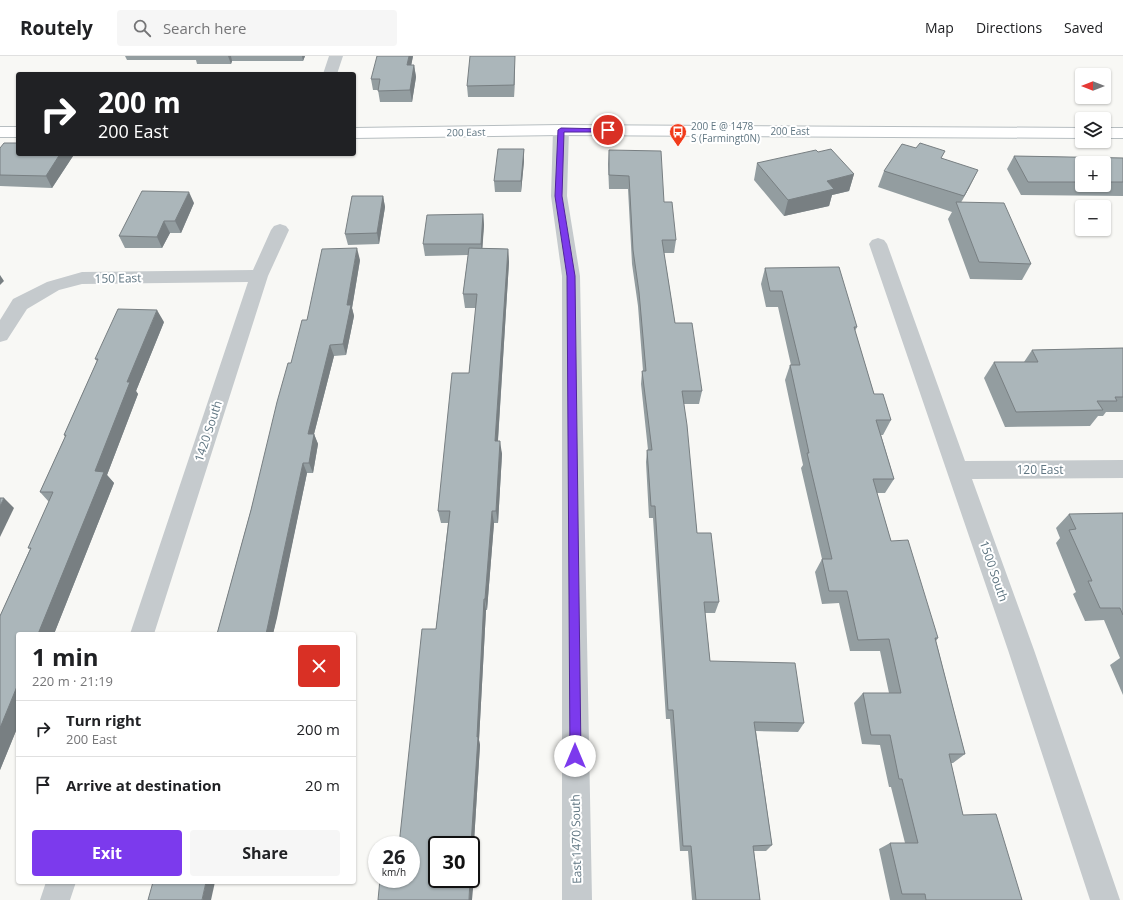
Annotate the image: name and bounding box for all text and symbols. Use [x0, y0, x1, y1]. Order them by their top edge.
search box [117, 10, 397, 46]
text: Routely [20, 15, 93, 41]
icon: search [131, 17, 153, 39]
text: Search here [163, 18, 246, 38]
text: Map [925, 18, 954, 37]
text: Directions [976, 18, 1042, 37]
text: Saved [1064, 18, 1103, 37]
north arrow [1075, 68, 1111, 104]
map controls [1075, 68, 1111, 236]
text: 200 m [98, 83, 181, 121]
icon: right [32, 88, 84, 140]
button: layers [1075, 112, 1111, 148]
pin [591, 113, 625, 147]
text: 200 East [98, 119, 169, 143]
icon: arrive [597, 119, 619, 141]
place label: 200 E @ 1478 S (Farmingt0N) [691, 119, 760, 145]
bus stop icon: 200 E @ 1478 S (Farmingt0N) [668, 122, 688, 147]
street label: 200 East [770, 124, 810, 138]
street label: 200 East [446, 125, 486, 139]
button: + [1075, 156, 1111, 192]
button: − [1075, 200, 1111, 236]
street label: 150 East [94, 269, 142, 287]
street label: 1420 South [190, 398, 226, 464]
street label: 120 East [1016, 461, 1064, 478]
street label: 1500 South [976, 538, 1012, 604]
text: 1 min [32, 640, 99, 673]
button: close [298, 645, 340, 687]
text: 220 m · 21:19 [32, 672, 113, 690]
text: Turn right [66, 710, 141, 730]
icon: right [32, 718, 54, 740]
text: 200 m [296, 719, 340, 739]
text: 200 East [66, 730, 117, 748]
position arrow [554, 735, 596, 777]
icon: arrive [32, 774, 54, 796]
text: Arrive at destination [66, 775, 221, 795]
text: 20 m [305, 775, 340, 795]
street label: East 1470 South [567, 794, 585, 884]
button: Exit [32, 830, 182, 876]
button: Share [190, 830, 340, 876]
speed limit sign: 30 [428, 836, 480, 888]
text: 26 [383, 843, 405, 870]
text: km/h [382, 865, 406, 879]

